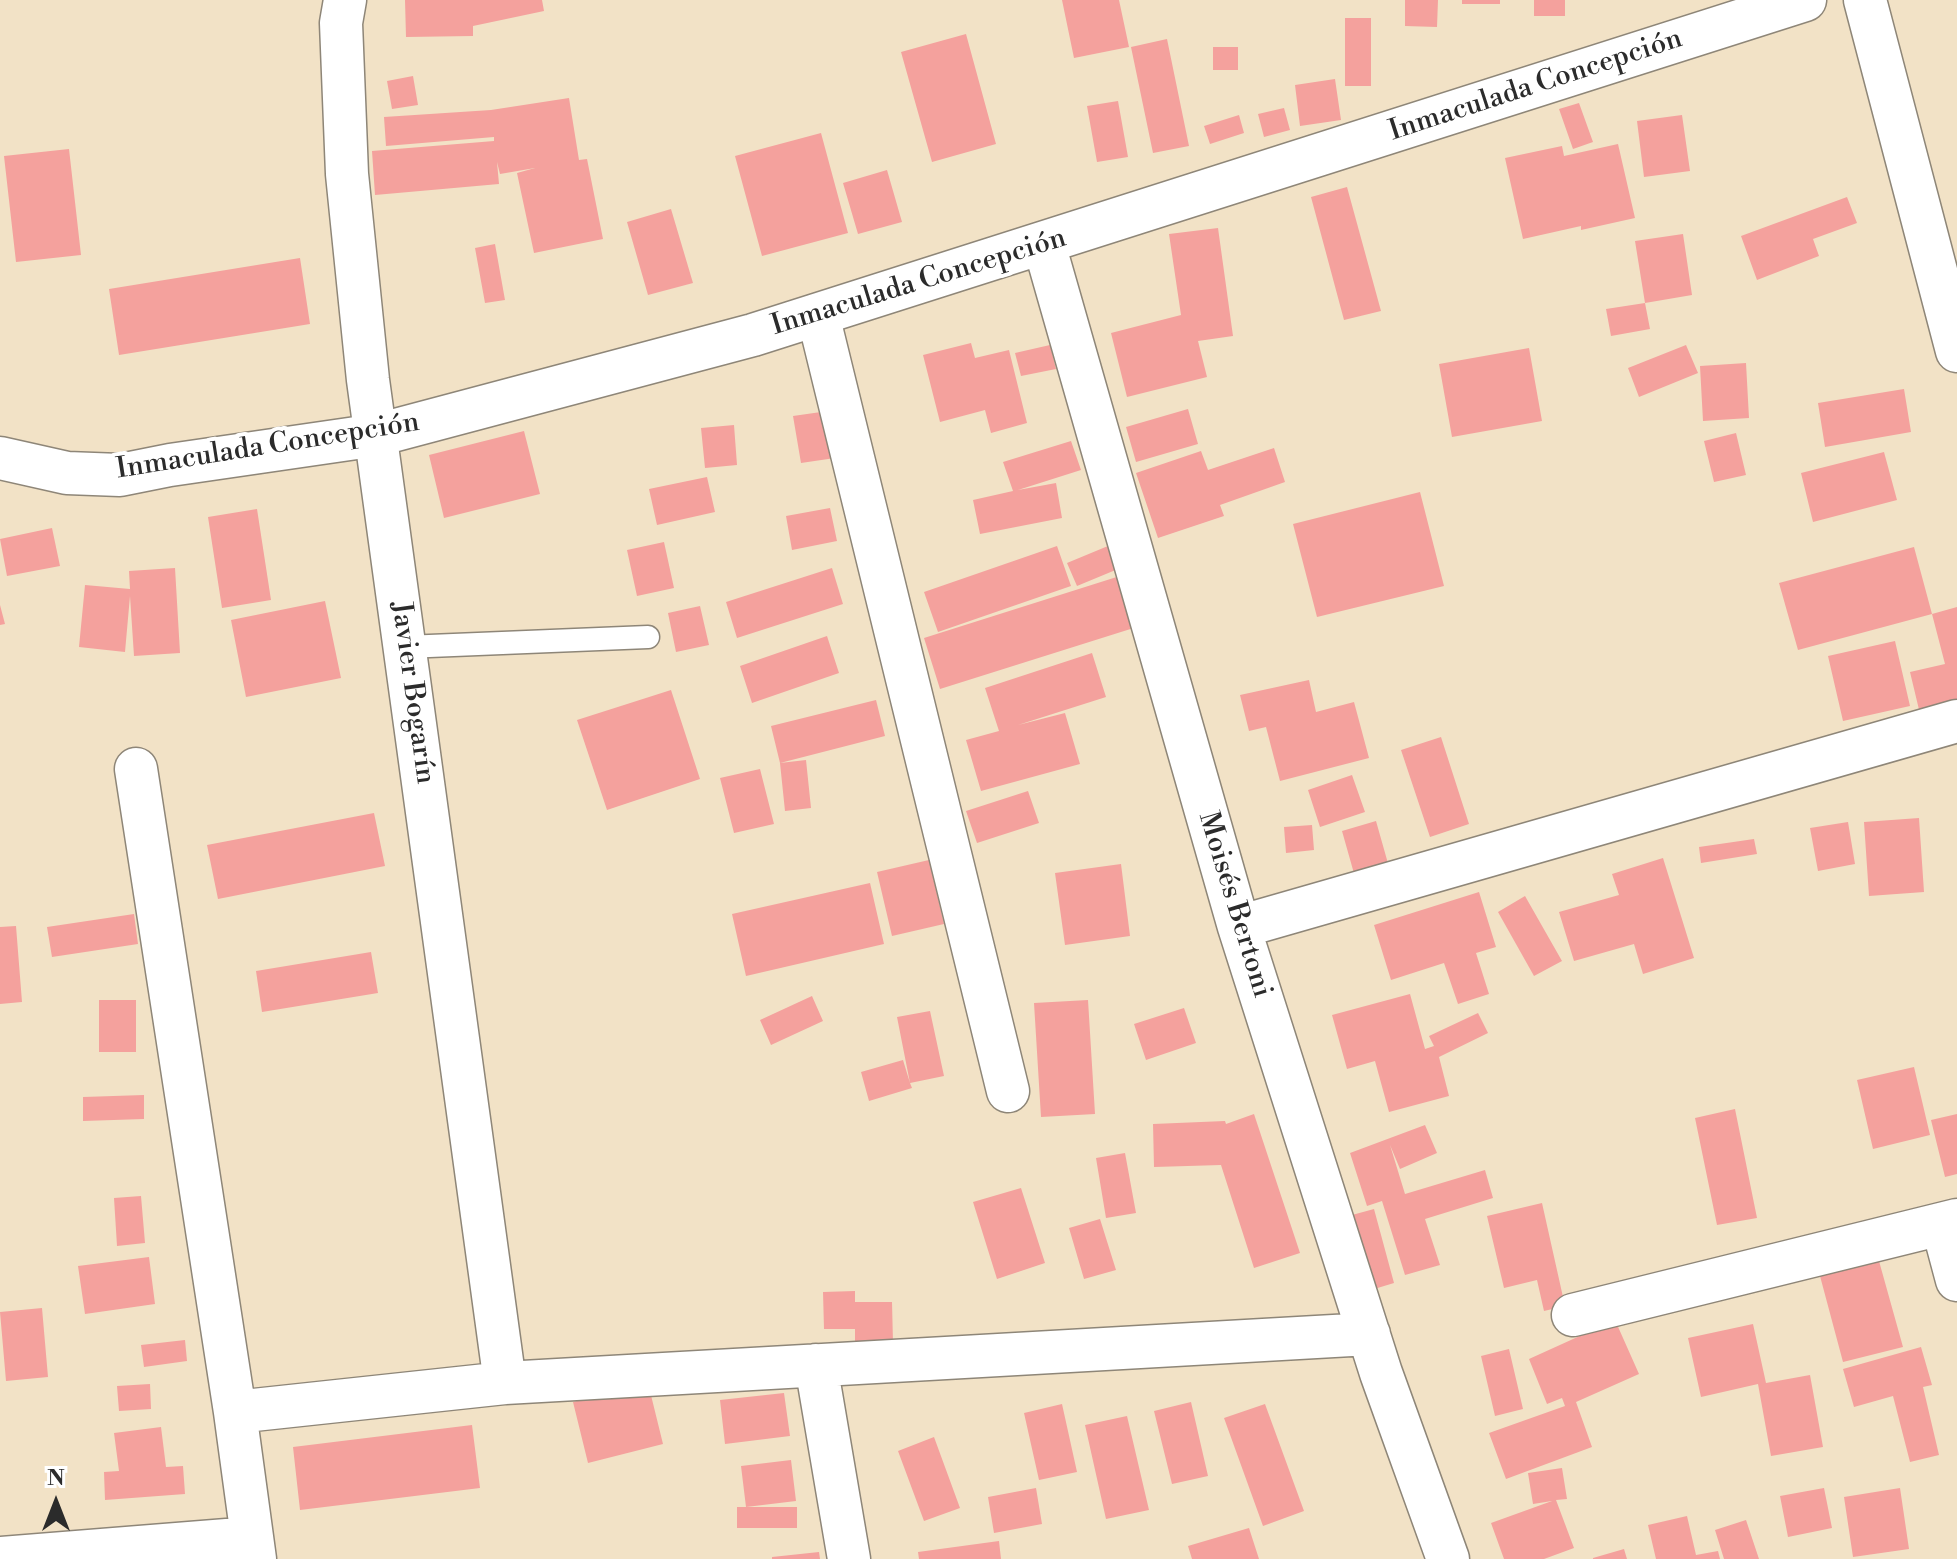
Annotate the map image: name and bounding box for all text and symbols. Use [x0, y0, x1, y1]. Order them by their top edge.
street label: Inmaculada Concepción [1385, 23, 1687, 149]
street label: Inmaculada Concepción [768, 222, 1070, 344]
street label: Inmaculada Concepción [114, 406, 422, 488]
street label: Javier Bogarín [383, 600, 441, 786]
street label: Moisés Bertoni [1190, 808, 1278, 1002]
north arrow [16, 1463, 96, 1543]
text: N [47, 1465, 65, 1492]

